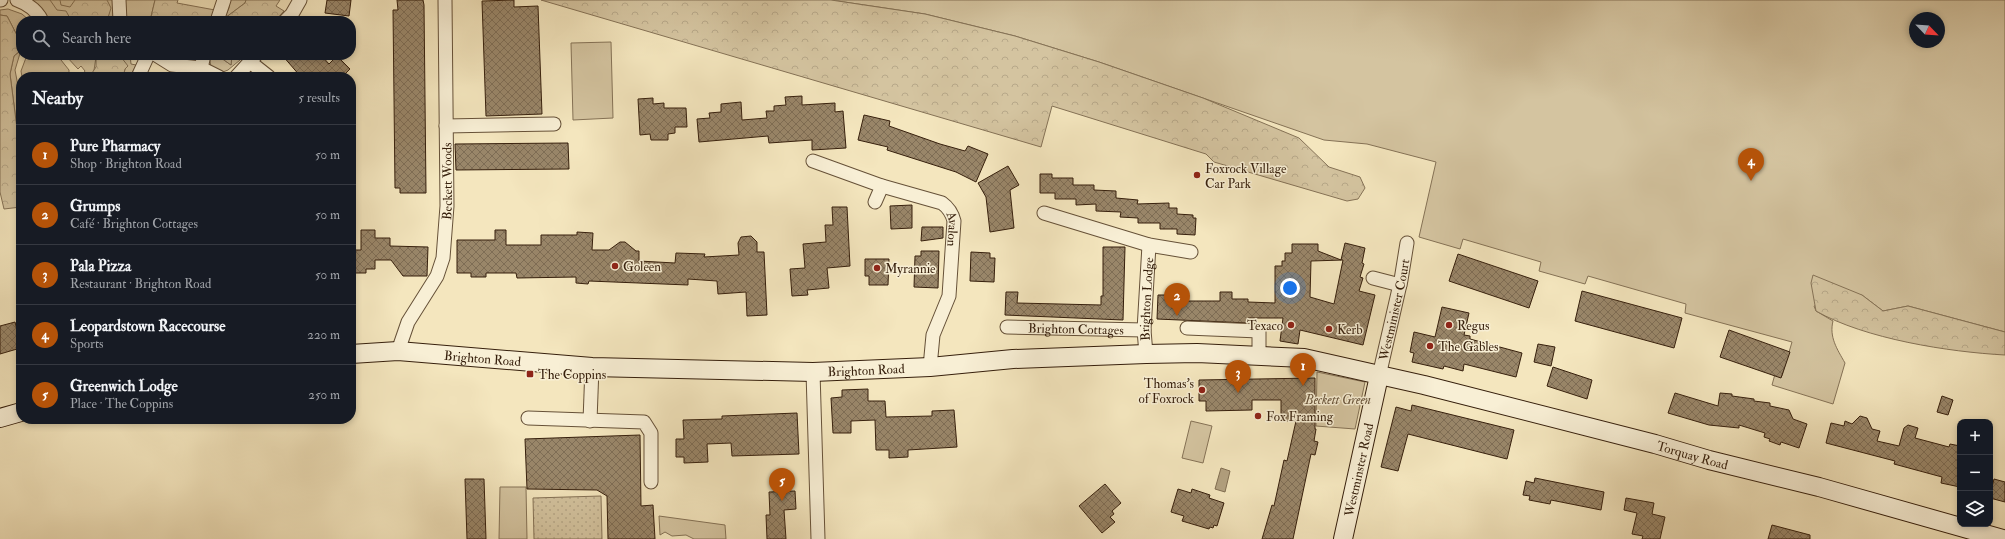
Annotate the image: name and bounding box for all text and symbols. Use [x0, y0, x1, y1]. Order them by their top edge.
north arrow [1909, 12, 1945, 48]
search box [16, 16, 356, 60]
icon: search [30, 27, 52, 49]
text: Search here [62, 29, 131, 48]
text: Nearby [32, 88, 83, 109]
text: 5 results [298, 90, 340, 106]
text: Pure Pharmacy [70, 137, 160, 156]
street label: Beckett Woods [439, 142, 456, 221]
text: 1 [43, 147, 47, 163]
text: 50 m [315, 147, 340, 163]
pin: 4 [1738, 148, 1764, 181]
text: Shop · Brighton Road [70, 156, 182, 172]
place label: Foxrock Village Car Park [1205, 161, 1287, 192]
marker: Foxrock Village Car Park [1192, 170, 1202, 180]
text: Grumps [70, 197, 120, 216]
text: 2 [42, 207, 48, 223]
text: 50 m [315, 207, 340, 223]
street label: Avalon [942, 209, 961, 247]
text: Café · Brighton Cottages [70, 216, 198, 232]
street label: Brighton Lodge [1137, 256, 1157, 342]
text: Pala Pizza [70, 257, 131, 276]
street label: Westminister Court [1376, 258, 1413, 363]
place label: Goleen [623, 259, 661, 275]
marker: Goleen [610, 261, 620, 271]
place label: Myrannie [885, 261, 936, 278]
marker: Myrannie [872, 263, 882, 273]
text: 3 [43, 267, 48, 283]
text: 50 m [315, 267, 340, 283]
text: Restaurant · Brighton Road [70, 276, 211, 292]
your location [1280, 278, 1300, 298]
pin: 2 [1164, 283, 1190, 316]
text: Leopardstown Racecourse [70, 317, 225, 336]
place label: Texaco [1247, 318, 1283, 334]
place label: Regus [1457, 318, 1490, 334]
street label: Brighton Cottages [1028, 320, 1125, 339]
marker: Texaco [1286, 320, 1296, 330]
marker: Regus [1444, 320, 1454, 330]
place label: Kerb [1337, 322, 1363, 338]
marker: Kerb [1324, 324, 1334, 334]
text: 4 [41, 327, 49, 343]
text: 220 m [307, 327, 340, 343]
text: Sports [70, 336, 104, 352]
place label: The Gables [1438, 339, 1499, 355]
marker: The Gables [1425, 341, 1435, 351]
street label: Brighton Road [443, 348, 522, 370]
pin: 1 [1290, 353, 1316, 386]
pin: 3 [1225, 360, 1251, 393]
street label: Brighton Road [827, 361, 906, 380]
place label: The Coppins [538, 367, 607, 384]
marker: The Coppins [525, 369, 535, 379]
place label: Thomas's of Foxrock [1139, 376, 1195, 407]
text: Greenwich Lodge [70, 377, 178, 396]
marker: Thomas's of Foxrock [1197, 385, 1207, 395]
text: 5 [42, 387, 48, 403]
text: 250 m [308, 387, 340, 403]
park label: Beckett Green [1304, 392, 1371, 408]
text: Place · The Coppins [70, 396, 173, 412]
place label: Fox Framing [1266, 409, 1334, 425]
marker: Fox Framing [1253, 411, 1263, 421]
map controls [1957, 419, 1993, 527]
button: + [1957, 419, 1993, 455]
street label: Westminster Road [1341, 421, 1378, 519]
street label: Torquay Road [1655, 438, 1730, 474]
button: − [1957, 455, 1993, 491]
pin: 5 [769, 468, 795, 501]
button: layers [1957, 491, 1993, 527]

